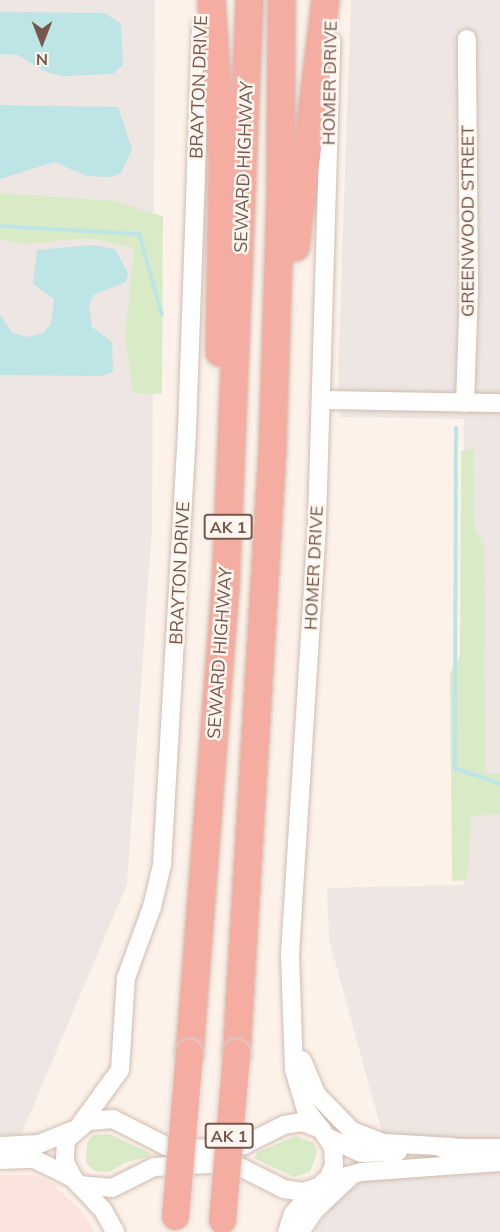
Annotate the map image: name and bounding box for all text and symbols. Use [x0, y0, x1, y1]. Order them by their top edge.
north arrow [12, 12, 72, 72]
street label: BRAYTON DRIVE [186, 15, 212, 159]
street label: HOMER DRIVE [318, 21, 342, 145]
text: N [36, 50, 48, 70]
street label: SEWARD HIGHWAY [230, 81, 258, 253]
street label: GREENWOOD STREET [457, 125, 479, 317]
street label: BRAYTON DRIVE [165, 501, 195, 645]
street label: HOMER DRIVE [300, 505, 328, 631]
road number: AK 1 [202, 514, 254, 540]
street label: SEWARD HIGHWAY [203, 566, 237, 740]
road number: AK 1 [204, 1123, 254, 1149]

